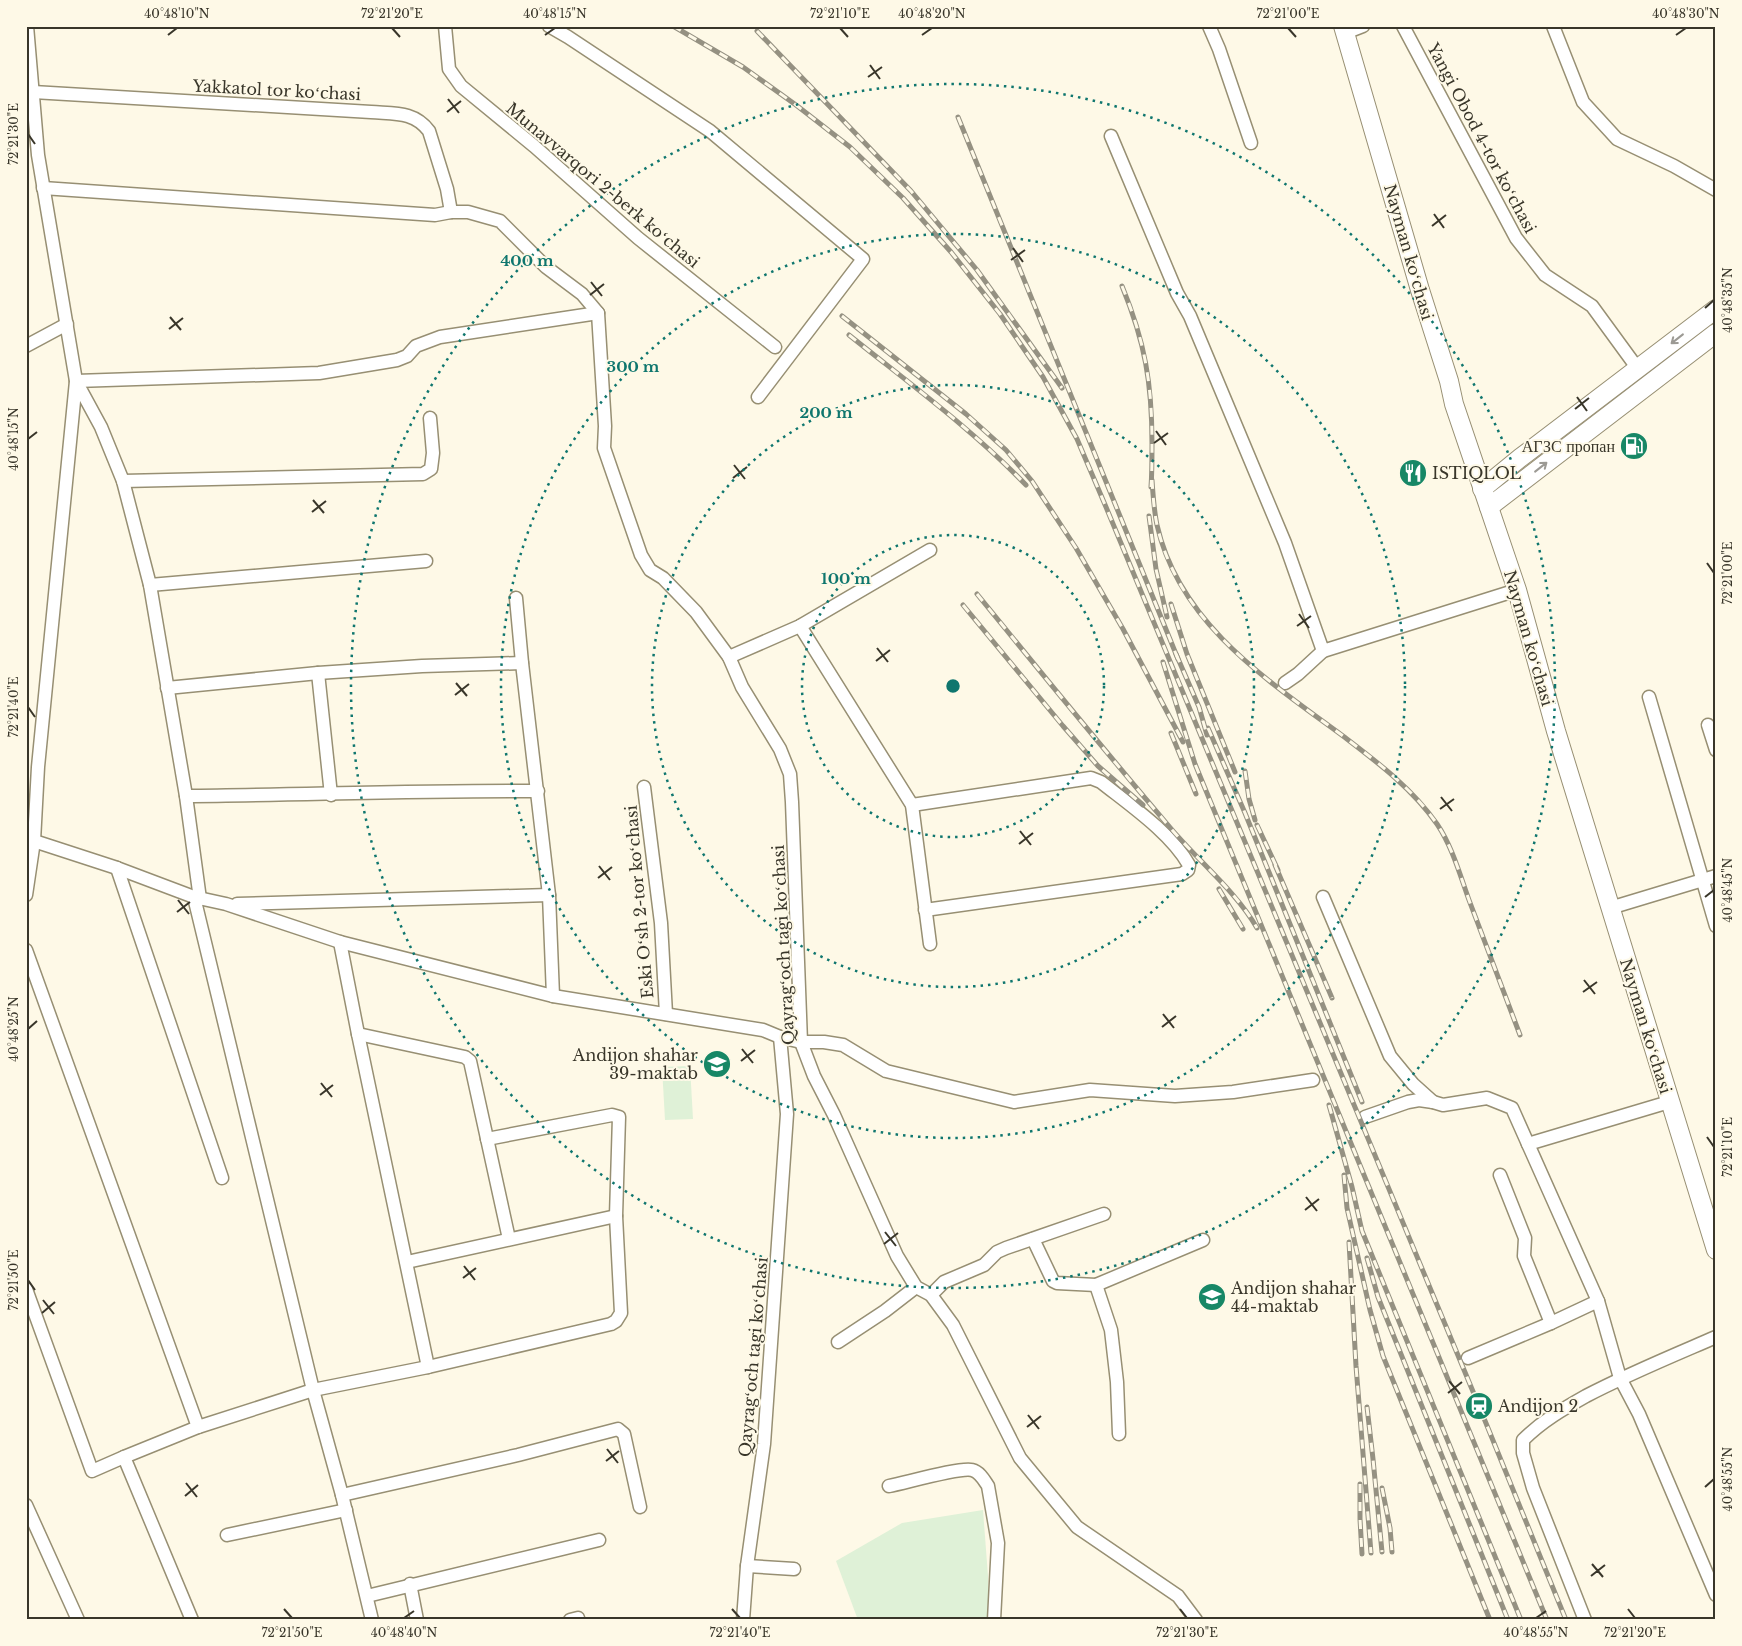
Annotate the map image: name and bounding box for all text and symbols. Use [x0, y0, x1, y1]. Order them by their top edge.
text: 40°48'10"N [144, 6, 210, 21]
text: 72°21'20"E [361, 6, 423, 21]
text: 40°48'15"N [523, 6, 587, 21]
text: 72°21'10"E [810, 6, 870, 21]
text: 40°48'20"N [898, 6, 966, 21]
text: 72°21'00"E [1256, 6, 1320, 21]
text: 40°48'30"N [1652, 6, 1720, 21]
street label: Yangi Obod 4-tor koʻchasi [1423, 39, 1541, 237]
street label: Yakkatol tor koʻchasi [191, 76, 362, 104]
street label: Munavvarqori 2-berk koʻchasi [502, 98, 704, 272]
text: 72°21'30"E [6, 103, 21, 165]
street label: Nayman koʻchasi [1380, 182, 1438, 323]
text: 400 m [500, 251, 554, 270]
text: 40°48'35"N [1720, 267, 1735, 333]
one-way arrow [1671, 333, 1684, 344]
text: 300 m [607, 357, 660, 376]
text: 200 m [800, 403, 853, 422]
text: 40°48'15"N [6, 407, 21, 471]
fuel station icon: АГЗС пропан [1619, 431, 1649, 461]
place label: АГЗС пропан [1522, 436, 1615, 456]
restaurant icon: ISTIQLOL [1398, 458, 1428, 488]
one-way arrow [1534, 462, 1548, 472]
place label: ISTIQLOL [1432, 463, 1522, 483]
text: 72°21'00"E [1720, 541, 1735, 605]
street label: Nayman koʻchasi [1500, 568, 1558, 709]
text: 100 m [821, 569, 871, 588]
text: 72°21'40"E [6, 676, 21, 738]
centre of rings [944, 677, 962, 695]
street label: Eski Oʻsh 2-tor koʻchasi [621, 804, 657, 999]
street label: Qayragʻoch tagi koʻchasi [768, 844, 798, 1046]
text: 40°48'45"N [1720, 857, 1735, 922]
street label: Nayman koʻchasi [1616, 956, 1676, 1097]
text: 40°48'25"N [6, 996, 21, 1062]
place label: Andijon shahar 39-maktab [572, 1045, 698, 1083]
school or university icon: Andijon shahar 39-maktab [702, 1049, 732, 1079]
text: 72°21'10"E [1720, 1117, 1735, 1177]
text: 72°21'50"E [6, 1249, 21, 1311]
street label: Qayragʻoch tagi koʻchasi [734, 1256, 772, 1458]
place label: Andijon shahar 44-maktab [1230, 1278, 1357, 1316]
school or university icon: Andijon shahar 44-maktab [1197, 1282, 1227, 1312]
station icon: Andijon 2 [1464, 1391, 1494, 1421]
place label: Andijon 2 [1497, 1396, 1578, 1416]
text: 40°48'55"N [1720, 1446, 1735, 1511]
text: 72°21'50"E [261, 1625, 323, 1640]
text: 40°48'40"N [371, 1625, 437, 1640]
text: 72°21'40"E [709, 1625, 771, 1640]
text: 72°21'30"E [1156, 1625, 1218, 1640]
text: 40°48'55"N [1504, 1625, 1569, 1640]
text: 72°21'20"E [1604, 1625, 1666, 1640]

